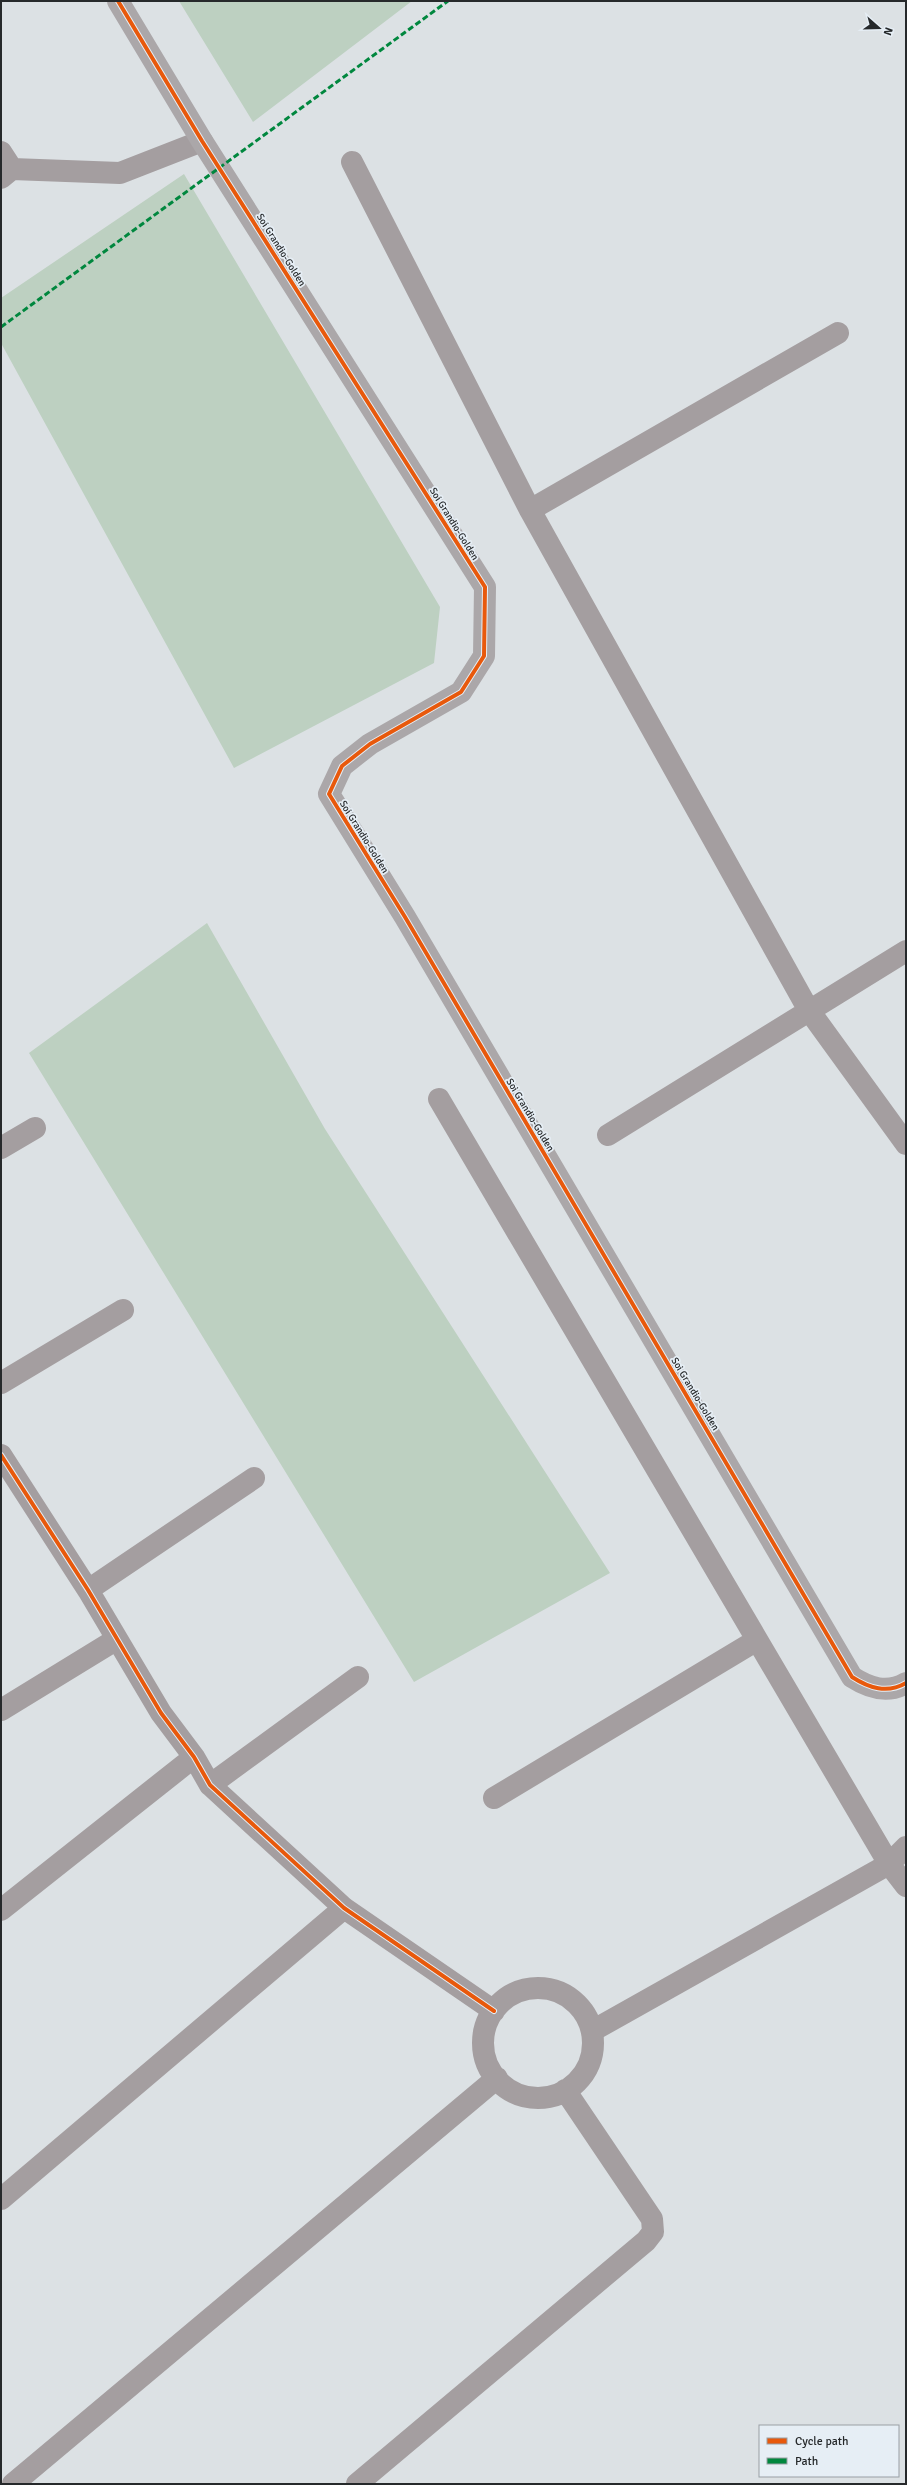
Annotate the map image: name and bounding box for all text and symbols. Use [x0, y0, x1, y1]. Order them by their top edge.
north arrow [859, 8, 899, 48]
text: N [881, 25, 895, 37]
street label: Soi Grandio-Golden [254, 212, 308, 288]
street label: Soi Grandio-Golden [427, 486, 481, 562]
street label: Soi Grandio-Golden [337, 799, 391, 875]
street label: Soi Grandio-Golden [503, 1076, 557, 1154]
street label: Soi Grandio-Golden [668, 1355, 722, 1433]
legend [759, 2425, 899, 2477]
text: Cycle path [795, 2434, 848, 2449]
text: Path [795, 2454, 818, 2469]

